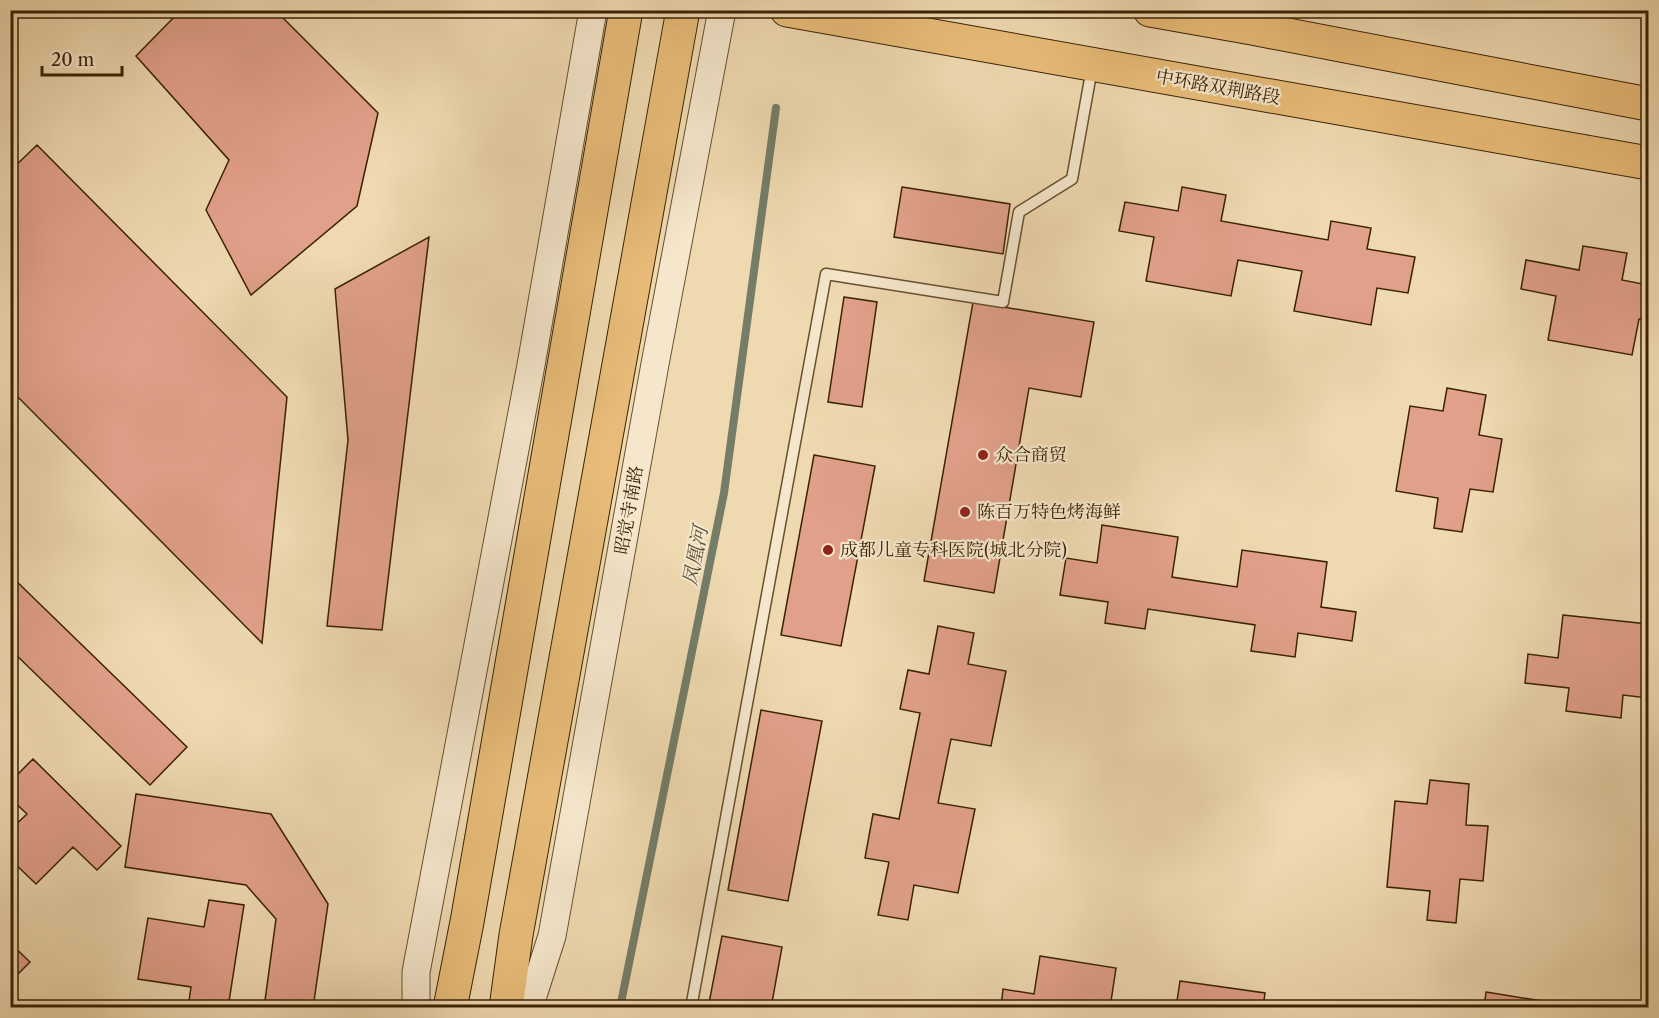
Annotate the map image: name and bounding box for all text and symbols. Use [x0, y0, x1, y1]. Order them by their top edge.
scale bar [42, 39, 122, 77]
text: 20 m [51, 49, 95, 71]
street label: 中环路双荆路段 [1154, 65, 1282, 109]
place label: 众合商贸 [995, 444, 1067, 466]
marker: 众合商贸 [976, 448, 990, 462]
street label: 昭觉寺南路 [610, 464, 648, 556]
place label: 陈百万特色烤海鲜 [977, 501, 1121, 523]
marker: 陈百万特色烤海鲜 [958, 505, 972, 519]
water label: 凤凰河 [677, 521, 713, 588]
place label: 成都儿童专科医院(城北分院) [840, 539, 1067, 561]
marker: 成都儿童专科医院(城北分院) [821, 543, 835, 557]

